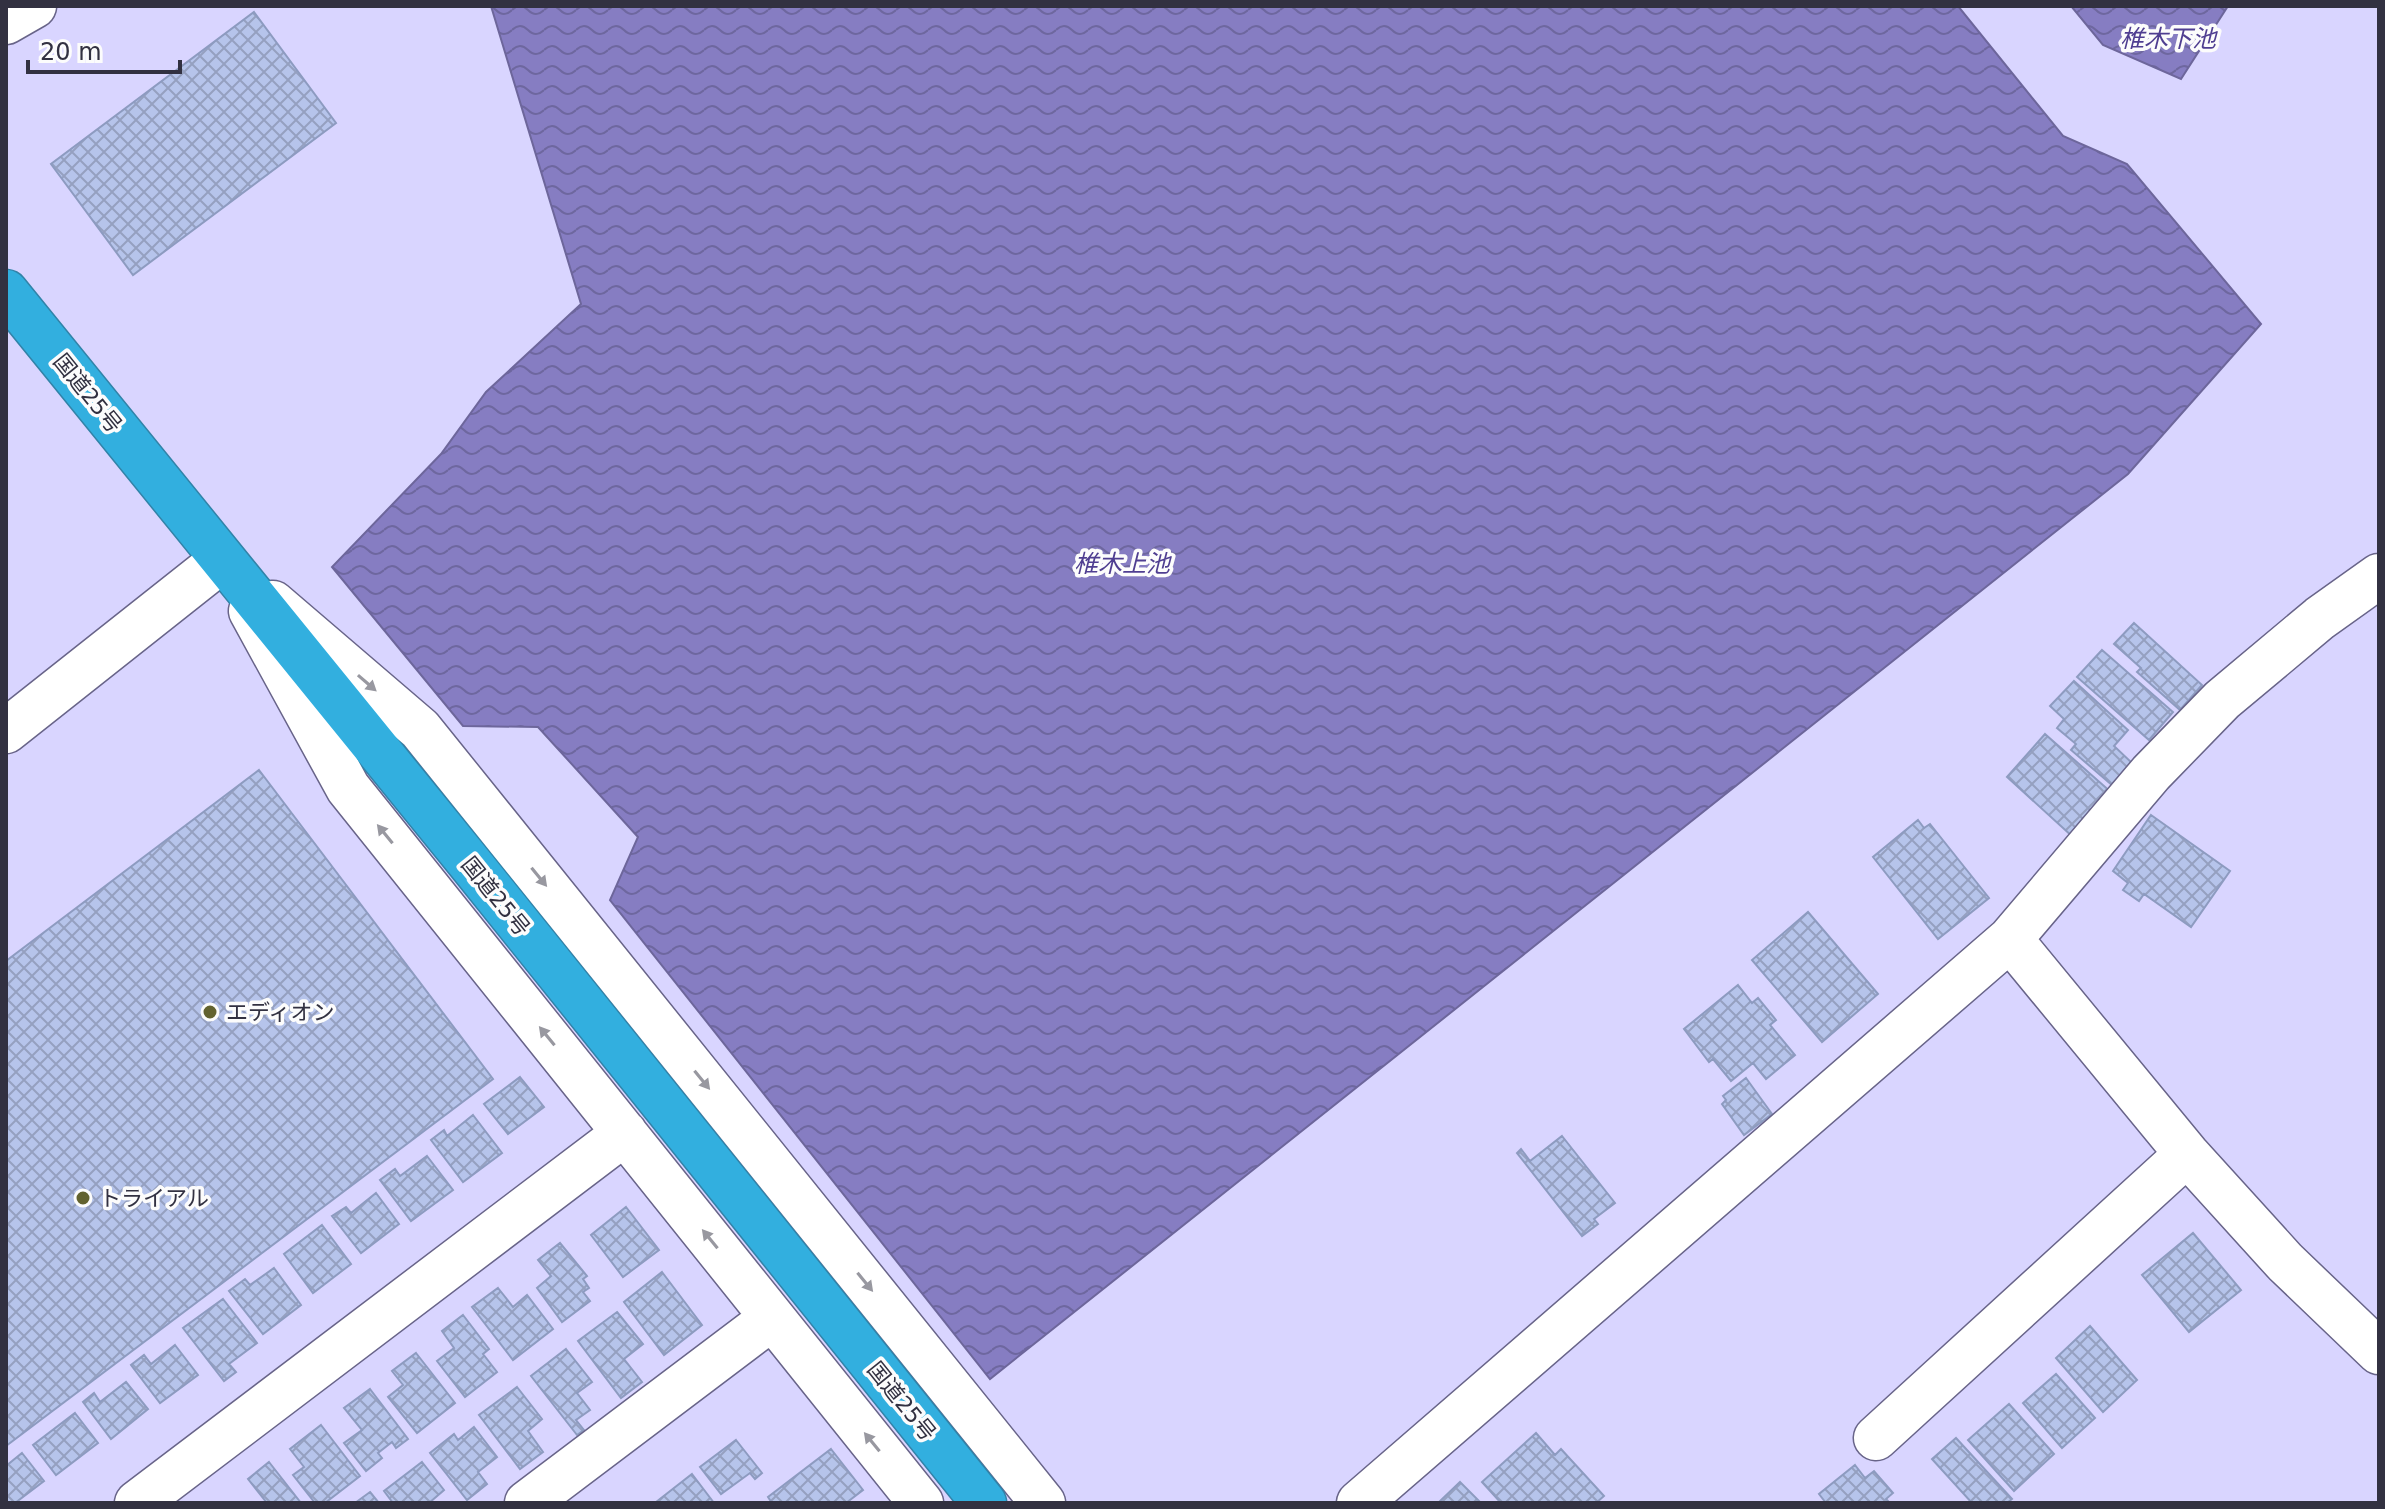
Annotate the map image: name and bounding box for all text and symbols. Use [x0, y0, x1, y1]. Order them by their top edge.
scale bar [28, 24, 180, 74]
water label: 椎木下池 [2120, 25, 2218, 53]
text: 20 m [40, 38, 102, 66]
street label: 国道25号 [48, 349, 127, 438]
water label: 椎木上池 [1074, 550, 1172, 578]
one-way arrow [357, 674, 376, 692]
one-way arrow [377, 824, 393, 844]
street label: 国道25号 [456, 852, 535, 941]
one-way arrow [530, 867, 547, 887]
place label: エディオン [226, 1000, 334, 1025]
marker: エディオン [201, 1003, 219, 1021]
one-way arrow [540, 1026, 556, 1046]
one-way arrow [693, 1069, 710, 1089]
place label: トライアル [99, 1186, 209, 1211]
marker: トライアル [74, 1189, 92, 1207]
one-way arrow [702, 1229, 719, 1249]
one-way arrow [856, 1272, 873, 1292]
street label: 国道25号 [862, 1357, 941, 1446]
one-way arrow [865, 1432, 881, 1452]

